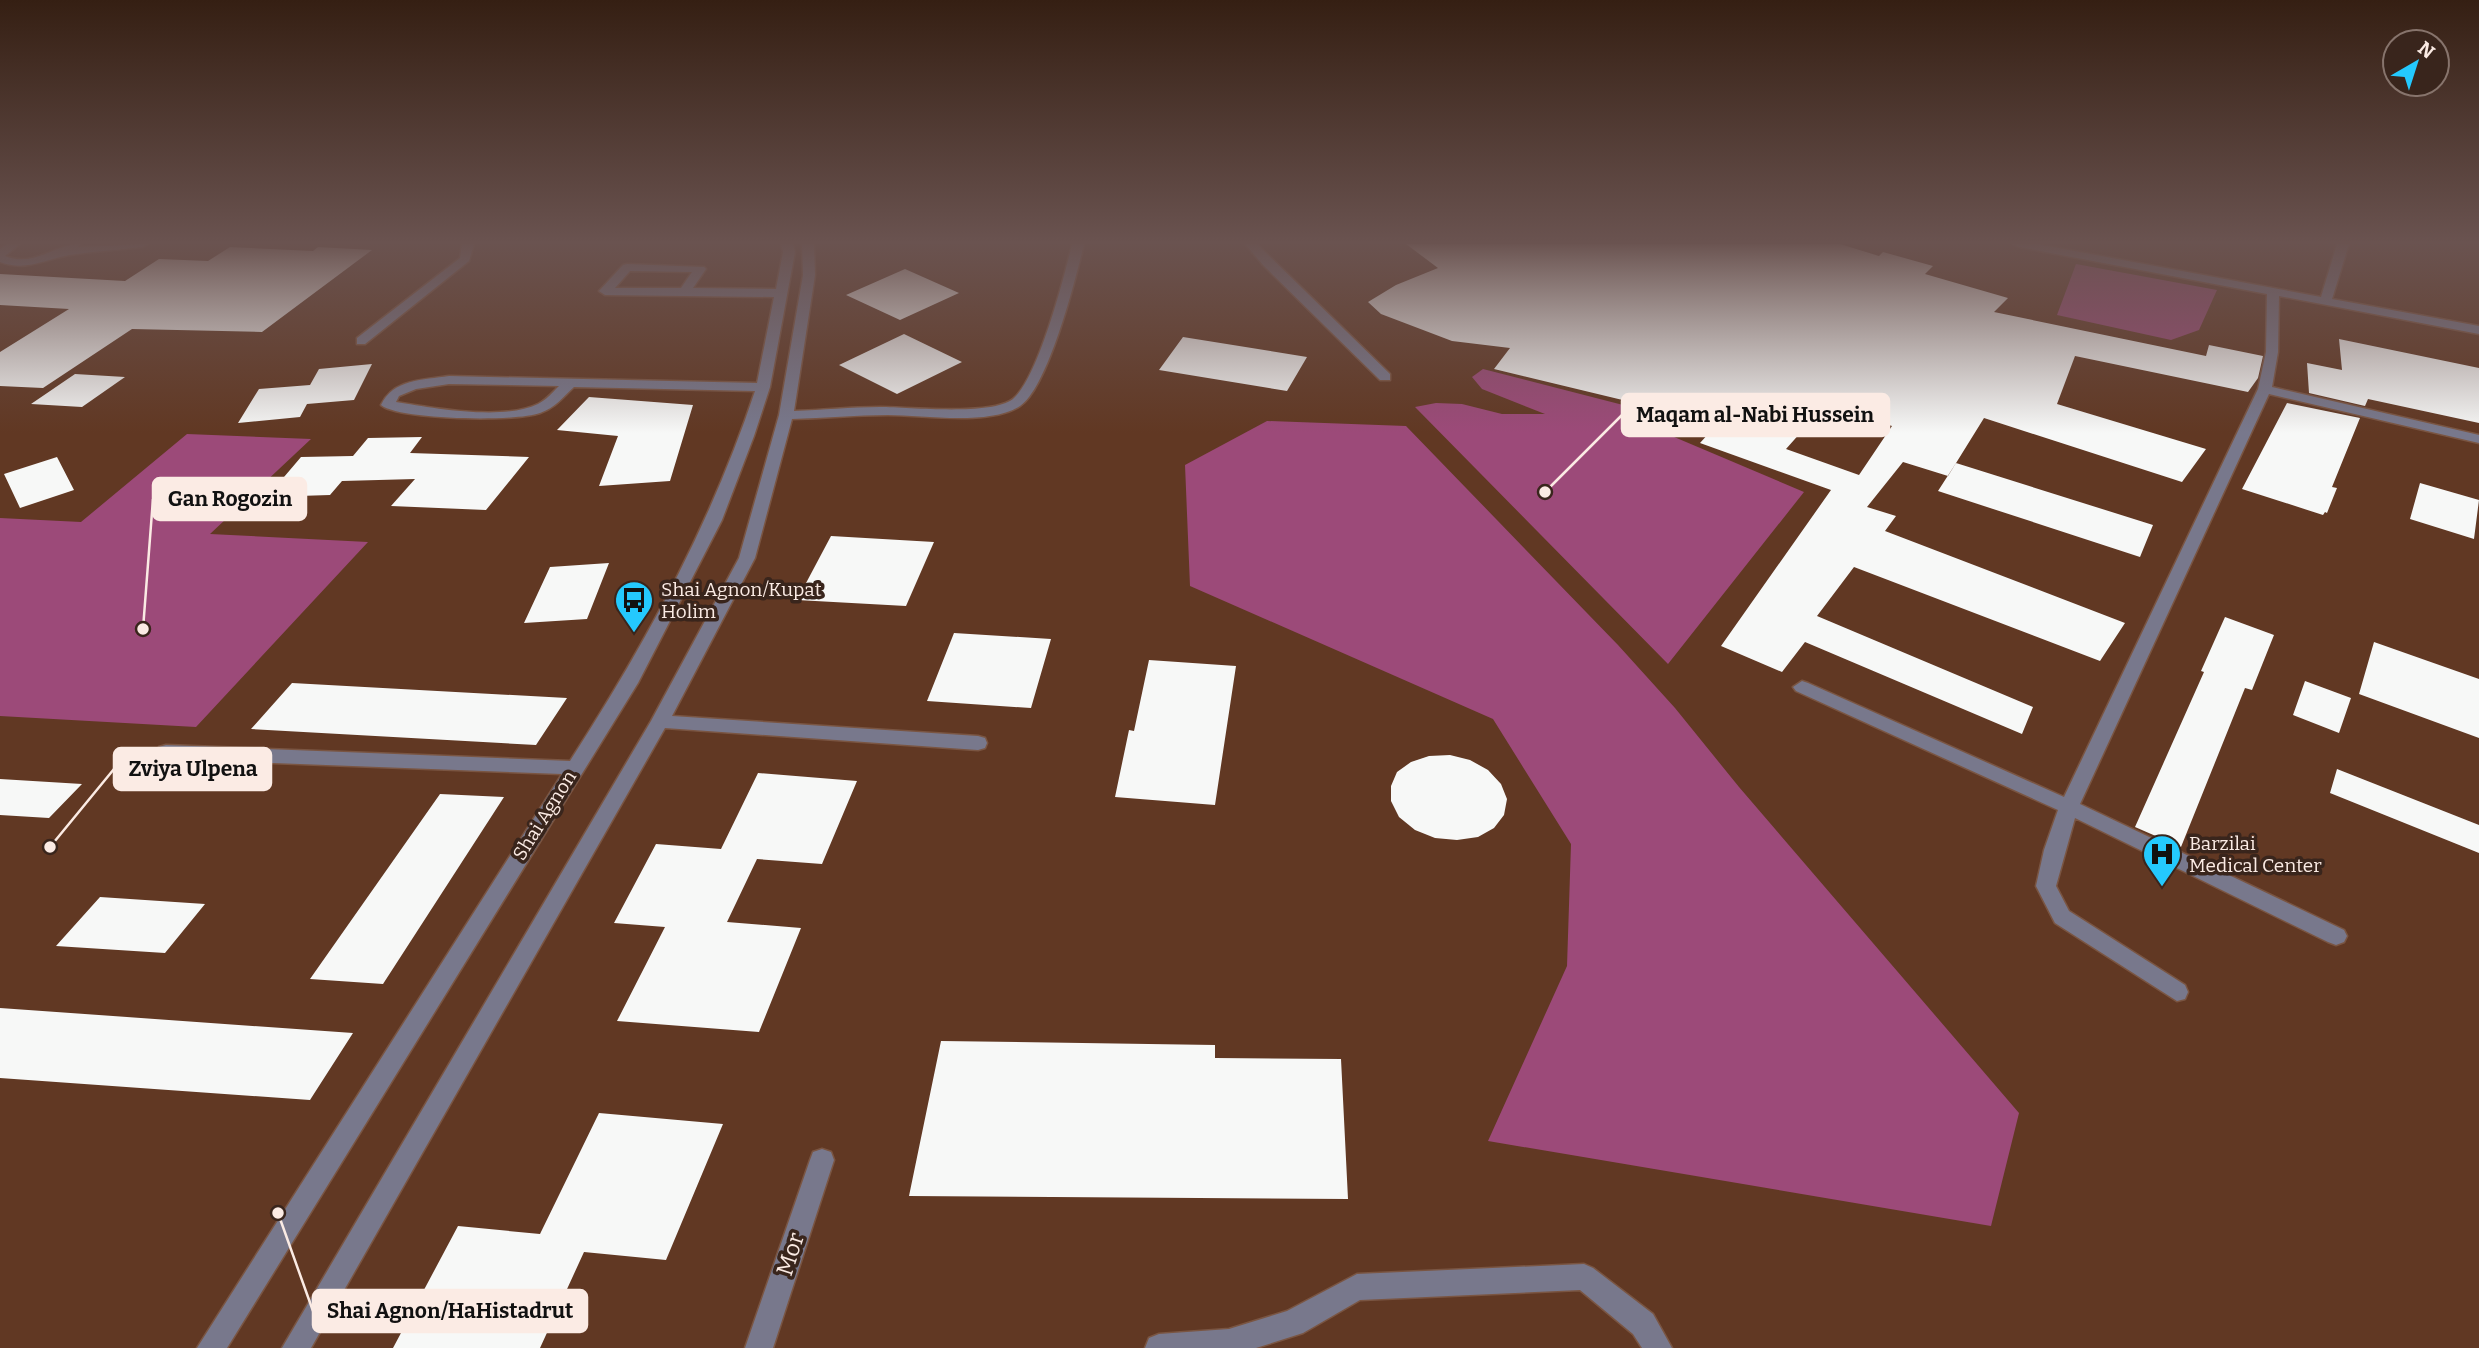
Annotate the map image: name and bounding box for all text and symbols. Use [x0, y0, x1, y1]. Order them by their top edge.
north arrow [2381, 28, 2451, 98]
text: N [2413, 37, 2440, 64]
callout: Maqam al-Nabi Hussein [1622, 394, 1889, 436]
text: Maqam al-Nabi Hussein [1636, 402, 1875, 428]
callout: Gan Rogozin [153, 478, 306, 520]
text: Gan Rogozin [168, 486, 293, 512]
place label: Shai Agnon/Kupat Holim [661, 578, 822, 623]
bus stop icon: Shai Agnon/Kupat Holim [613, 579, 655, 634]
callout: Zviya Ulpena [114, 748, 271, 790]
text: Zviya Ulpena [129, 756, 258, 782]
street label: Shai Agnon [508, 766, 581, 864]
place label: Barzilai Medical Center [2189, 832, 2322, 877]
hospital icon: Barzilai Medical Center [2141, 833, 2183, 888]
street label: Mor [770, 1229, 810, 1279]
callout: Shai Agnon/HaHistadrut [313, 1290, 587, 1332]
text: Shai Agnon/HaHistadrut [327, 1298, 574, 1324]

